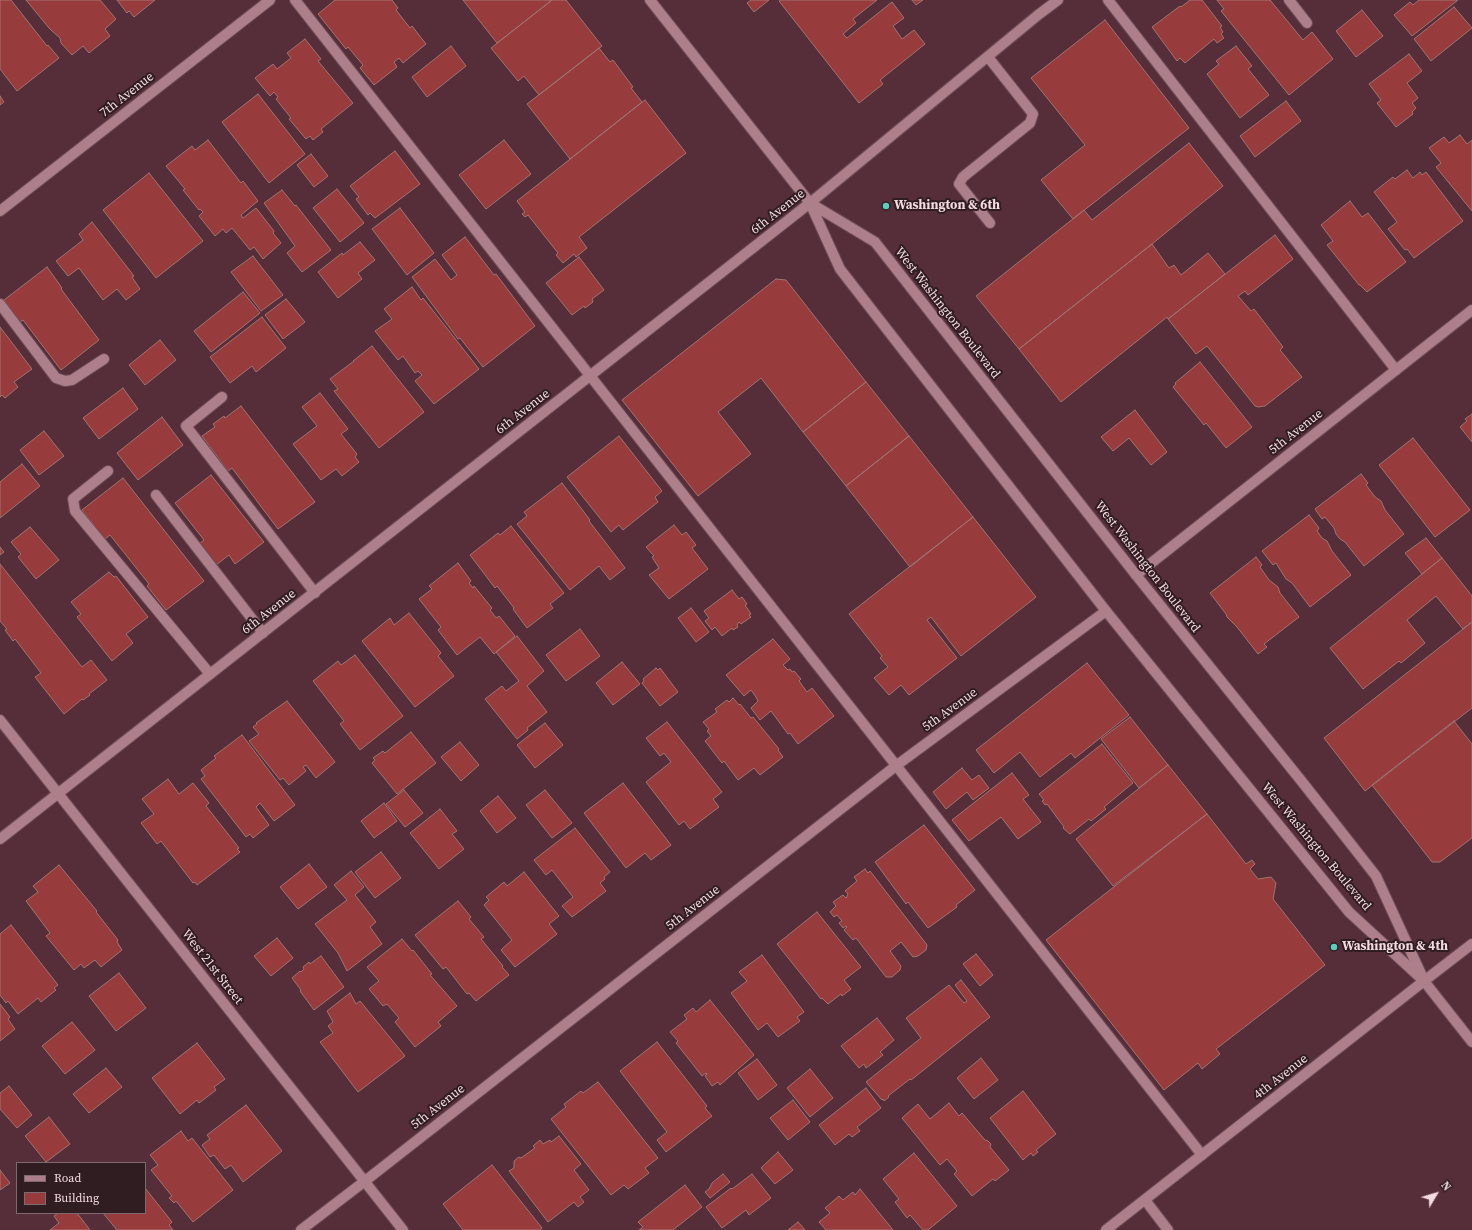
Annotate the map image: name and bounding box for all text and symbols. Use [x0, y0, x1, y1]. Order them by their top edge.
street label: 7th Avenue [97, 69, 157, 121]
street label: 6th Avenue [748, 186, 808, 238]
place label: Washington & 6th [894, 198, 1000, 214]
marker: Washington & 6th [881, 201, 891, 211]
street label: West Washington Boulevard [891, 244, 1003, 382]
street label: 6th Avenue [493, 386, 553, 438]
street label: 5th Avenue [1266, 406, 1326, 458]
street label: West Washington Boulevard [1091, 498, 1203, 636]
street label: 6th Avenue [239, 586, 299, 638]
street label: 5th Avenue [919, 685, 981, 735]
street label: West Washington Boulevard [1258, 780, 1374, 914]
street label: 5th Avenue [663, 882, 723, 934]
street label: West 21st Street [178, 926, 246, 1008]
place label: Washington & 4th [1342, 939, 1448, 955]
marker: Washington & 4th [1329, 942, 1339, 952]
street label: 4th Avenue [1251, 1051, 1311, 1103]
street label: 5th Avenue [408, 1081, 468, 1133]
legend [16, 1162, 146, 1214]
text: Road [54, 1170, 81, 1186]
north arrow [1416, 1174, 1456, 1214]
text: N [1437, 1179, 1454, 1194]
text: Building [54, 1190, 99, 1206]

